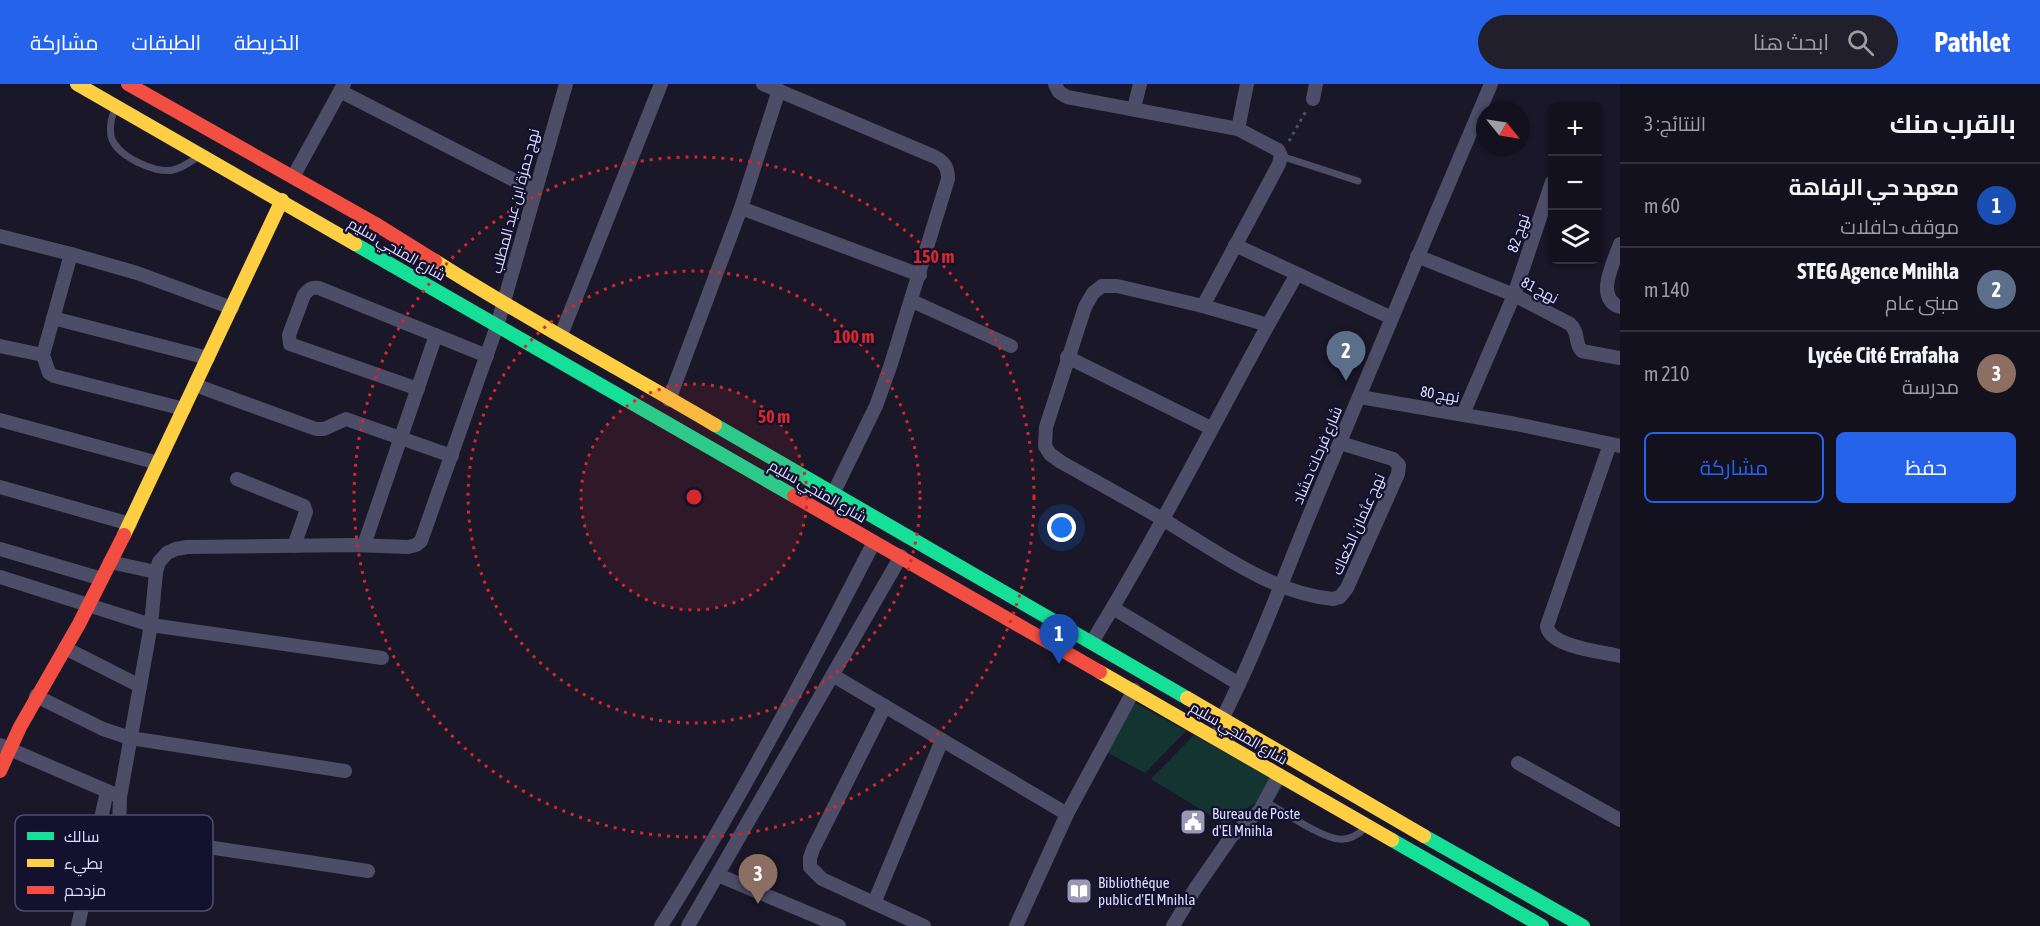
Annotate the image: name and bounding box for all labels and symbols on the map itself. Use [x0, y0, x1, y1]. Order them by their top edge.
north arrow [1476, 102, 1530, 156]
street label: نهج حمزة ابن عبد المطلب [487, 127, 545, 276]
street label: نهج 82 [1504, 212, 1535, 255]
street label: شارع المنجي سليم [343, 214, 449, 287]
text: 150 m [914, 246, 954, 267]
street label: نهج 81 [1517, 273, 1561, 309]
text: 100 m [834, 326, 874, 347]
pin: 2 [1326, 332, 1366, 381]
street label: نهج 80 [1419, 383, 1461, 408]
street label: شارع فرحات حشاد [1289, 404, 1348, 507]
text: 50 m [758, 406, 790, 427]
street label: شارع المنجي سليم [764, 456, 870, 529]
street label: نهج عثمان الكعاك [1328, 471, 1391, 578]
centre of rings [684, 487, 704, 507]
your location [1047, 513, 1076, 542]
pin: 1 [1040, 614, 1078, 664]
street label: شارع المنجي سليم [1185, 698, 1291, 771]
place label: Bureau de Poste d'El Mnihla [1212, 805, 1301, 839]
public building icon: Bureau de Poste d'El Mnihla [1178, 807, 1208, 837]
legend [15, 815, 213, 911]
text: سالك [64, 827, 99, 845]
text: بطيء [64, 854, 103, 877]
pin: 3 [738, 854, 777, 904]
place label: Bibliothéque public d'El Mnihla [1098, 874, 1196, 908]
library icon: Bibliothéque public d'El Mnihla [1064, 876, 1094, 906]
text: مزدحم [64, 881, 106, 902]

